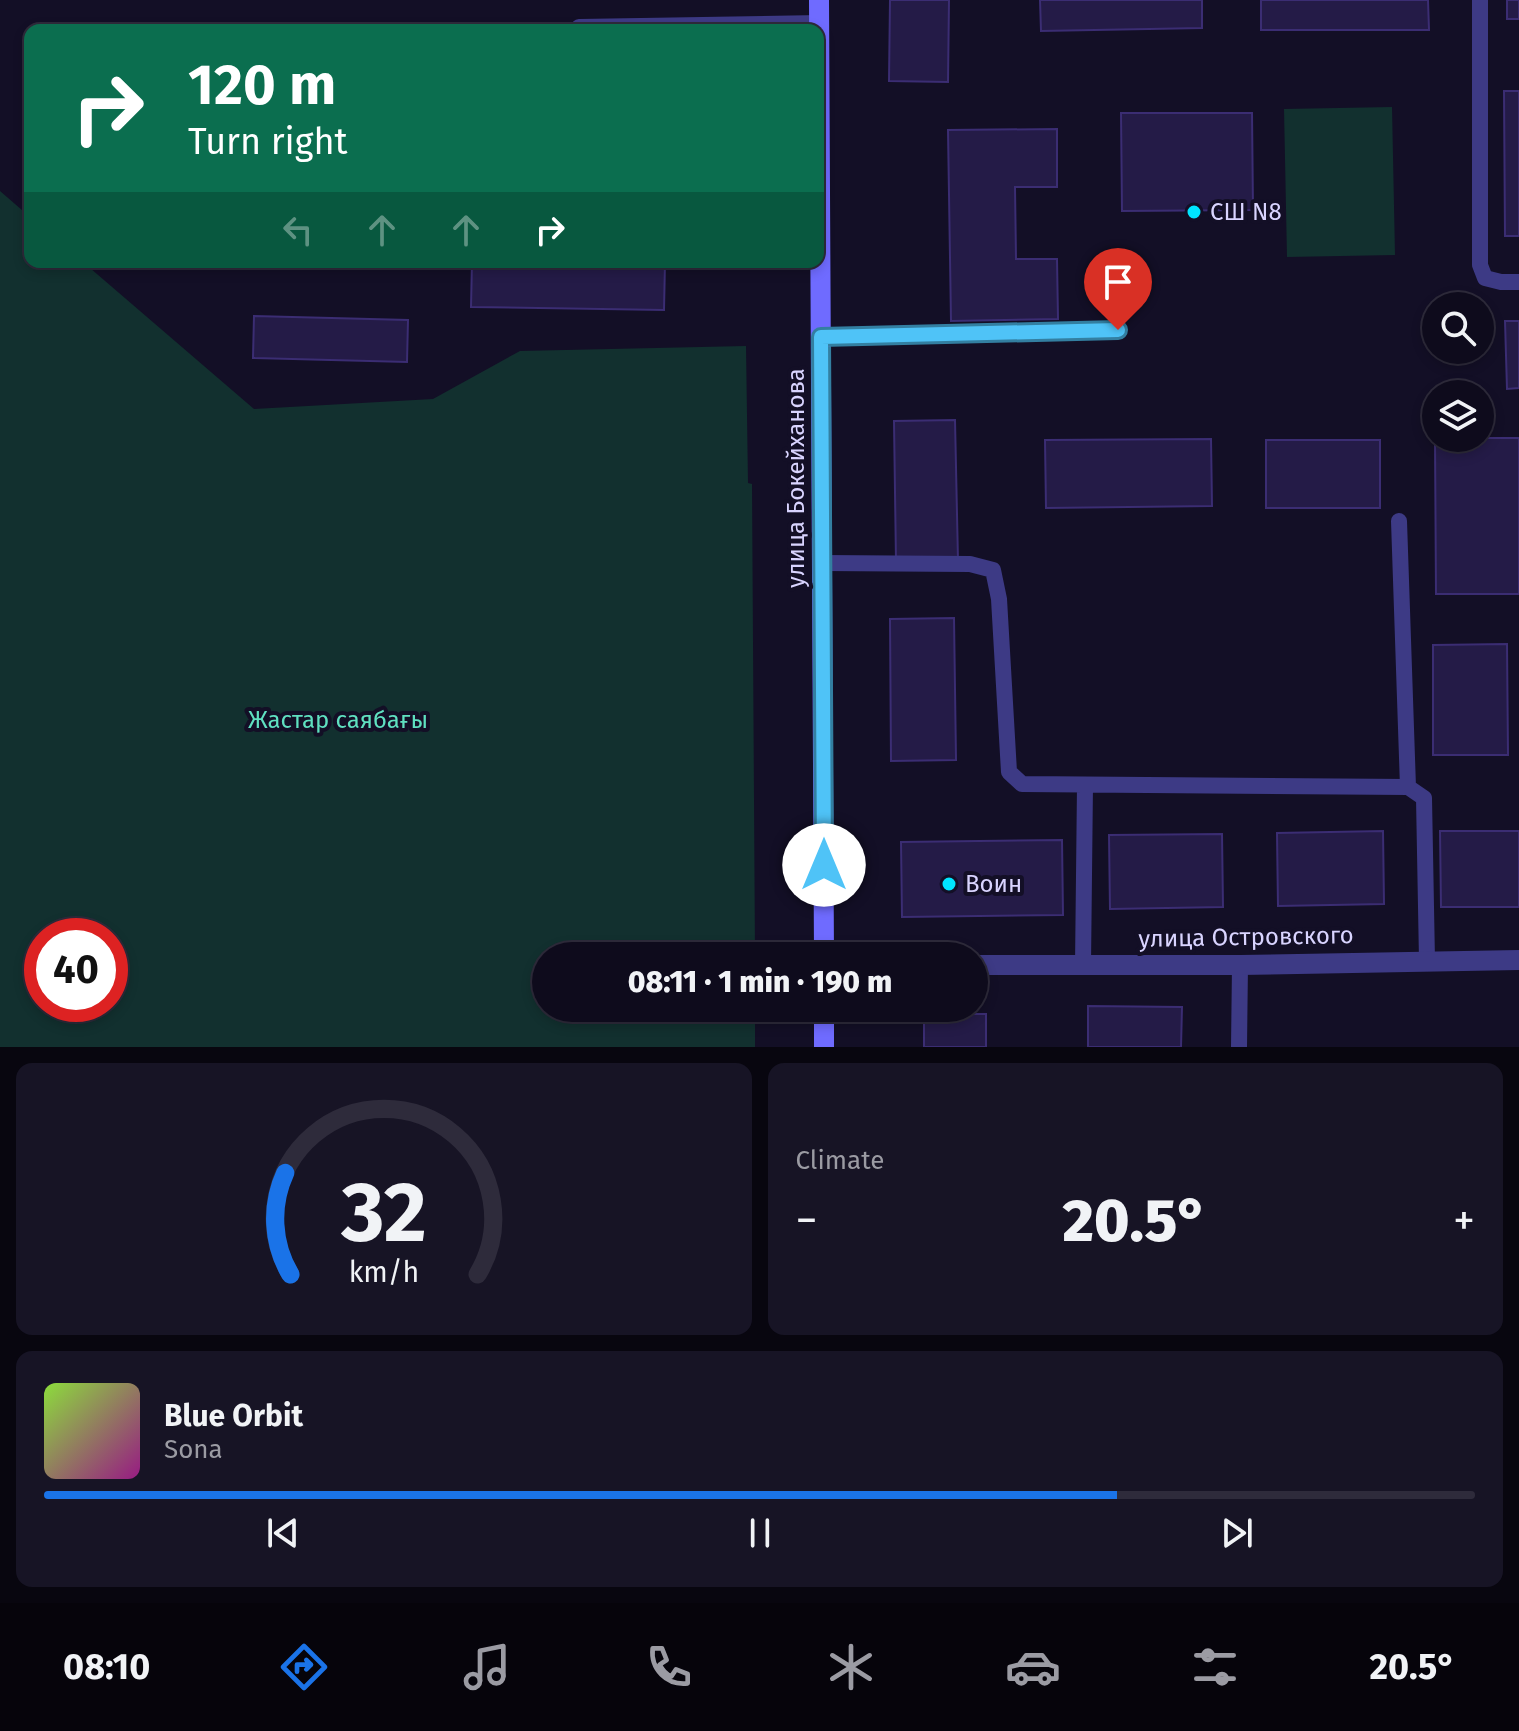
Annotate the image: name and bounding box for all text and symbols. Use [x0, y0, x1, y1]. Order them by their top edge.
text: 120 m [188, 52, 336, 119]
icon: right [56, 56, 160, 160]
text: Turn right [188, 120, 348, 164]
place label: СШ N8 [1210, 198, 1282, 226]
marker: СШ N8 [1185, 203, 1203, 221]
icon: left [276, 208, 320, 252]
icon: ahead [360, 208, 404, 252]
icon: ahead [444, 208, 488, 252]
icon: right [528, 208, 572, 252]
pin [1084, 248, 1152, 330]
icon: arrive [1096, 260, 1140, 304]
map controls [1422, 292, 1494, 452]
button: search [1422, 292, 1494, 364]
street label: улица Бокейханова [782, 368, 810, 588]
button: layers [1422, 380, 1494, 452]
park label: Жастар саябағы [248, 706, 428, 734]
position arrow [782, 823, 866, 907]
place label: Воин [965, 870, 1022, 898]
marker: Воин [940, 875, 958, 893]
speed limit sign: 40 [24, 918, 128, 1022]
street label: улица Островского [1138, 921, 1354, 953]
text: 08:11 · 1 min · 190 m [628, 964, 892, 1000]
text: Climate [796, 1145, 884, 1176]
text: 32 [340, 1163, 426, 1263]
text: 20.5° [1063, 1185, 1208, 1257]
text: − [796, 1194, 818, 1247]
text: + [1453, 1194, 1475, 1247]
text: km/h [348, 1255, 419, 1290]
text: Blue Orbit [164, 1398, 303, 1434]
text: Sona [164, 1434, 223, 1465]
icon: previous [261, 1511, 305, 1555]
icon: pause [738, 1511, 782, 1555]
icon: next [1215, 1511, 1259, 1555]
icon: directions [276, 1639, 332, 1695]
icon: music [459, 1639, 515, 1695]
icon: phone [641, 1639, 697, 1695]
icon: climate [823, 1639, 879, 1695]
icon: car [1005, 1639, 1061, 1695]
icon: filters [1187, 1639, 1243, 1695]
text: 08:10 [63, 1645, 150, 1689]
text: 20.5° [1369, 1645, 1456, 1689]

